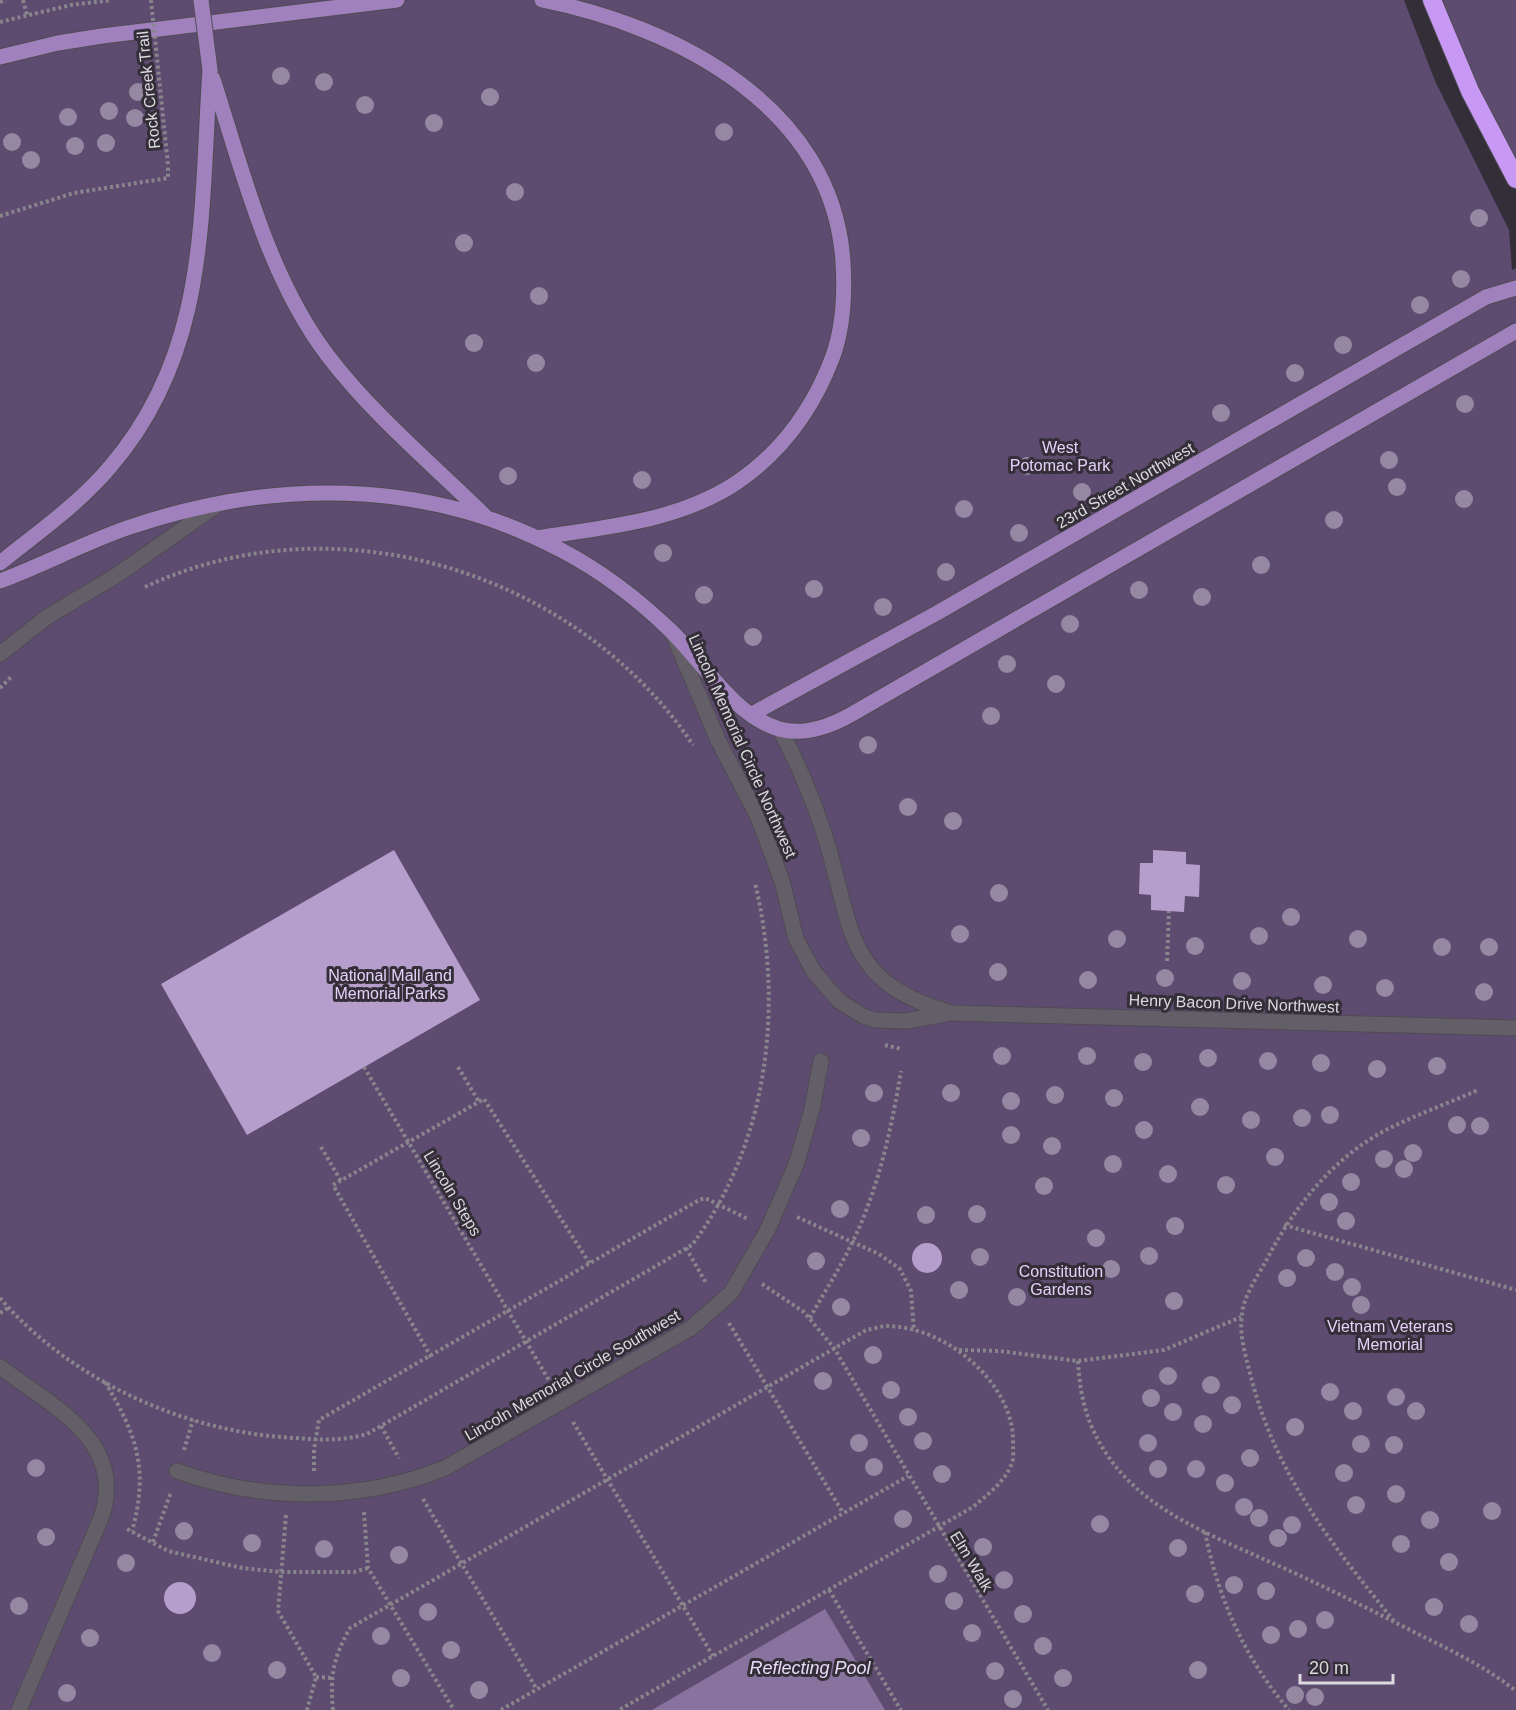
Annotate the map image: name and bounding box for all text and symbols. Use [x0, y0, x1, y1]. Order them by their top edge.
street label: Rock Creek Trail [134, 30, 163, 150]
park label: West Potomac Park [1010, 439, 1111, 474]
street label: 23rd Street Northwest [1054, 439, 1197, 532]
street label: Lincoln Memorial Circle Northwest [685, 632, 800, 861]
park label: National Mall and Memorial Parks [328, 967, 452, 1002]
street label: Henry Bacon Drive Northwest [1128, 991, 1340, 1016]
street label: Lincoln Steps [421, 1148, 485, 1239]
park label: Constitution Gardens [1019, 1263, 1103, 1298]
street label: Lincoln Memorial Circle Southwest [462, 1306, 683, 1444]
park label: Vietnam Veterans Memorial [1327, 1318, 1453, 1353]
street label: Elm Walk [947, 1528, 997, 1595]
scale bar [1300, 1647, 1393, 1685]
water label: Reflecting Pool [749, 1658, 872, 1678]
text: 20 m [1309, 1658, 1349, 1678]

